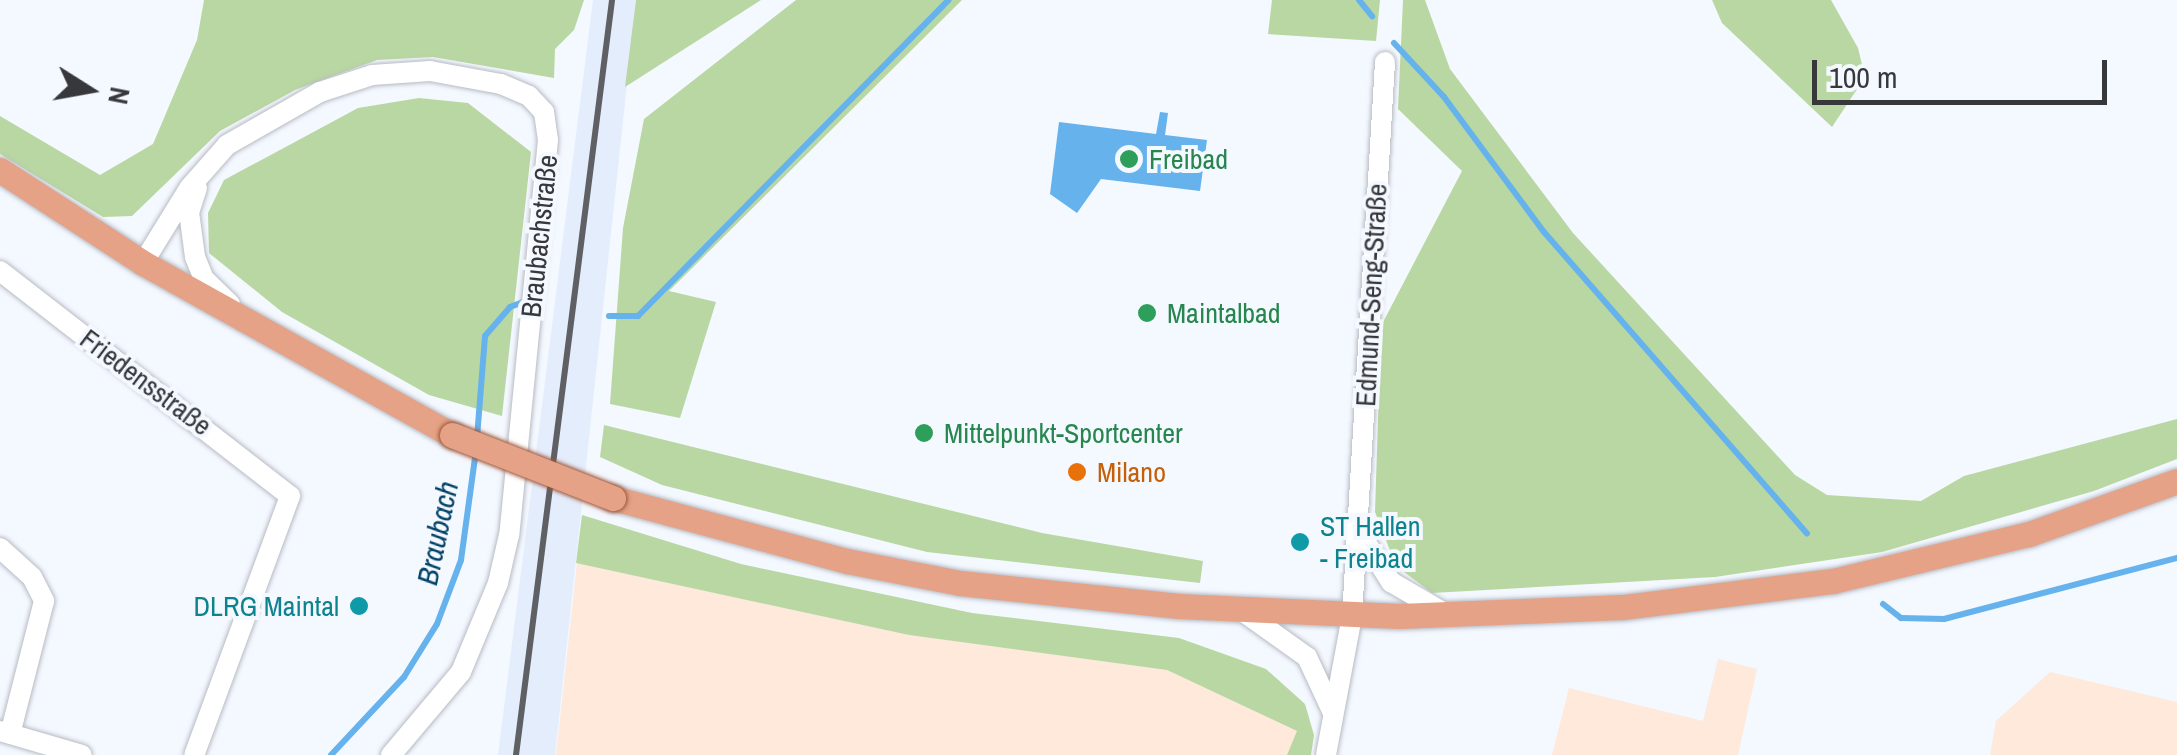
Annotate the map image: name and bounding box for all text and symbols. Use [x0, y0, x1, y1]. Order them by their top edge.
north arrow [40, 40, 140, 140]
scale bar [1817, 40, 2112, 102]
text: 100 m [1829, 57, 1897, 97]
text: N [99, 84, 140, 107]
place label: Freibad [1149, 142, 1228, 176]
marker: Freibad [1118, 148, 1140, 170]
street label: Braubachstraße [514, 153, 564, 319]
street label: Edmund-Seng-Straße [1348, 183, 1394, 407]
place label: Maintalbad [1167, 296, 1281, 330]
marker: Maintalbad [1136, 302, 1158, 324]
street label: Friedensstraße [74, 322, 218, 442]
place label: Mittelpunkt-Sportcenter [944, 416, 1183, 450]
marker: Mittelpunkt-Sportcenter [913, 422, 935, 444]
place label: Milano [1097, 455, 1166, 489]
marker: Milano [1066, 461, 1088, 483]
water label: Braubach [408, 478, 466, 588]
place label: ST Hallen - Freibad [1320, 509, 1421, 575]
marker: ST Hallen - Freibad [1289, 531, 1311, 553]
place label: DLRG Maintal [194, 589, 339, 623]
marker: DLRG Maintal [348, 595, 370, 617]

